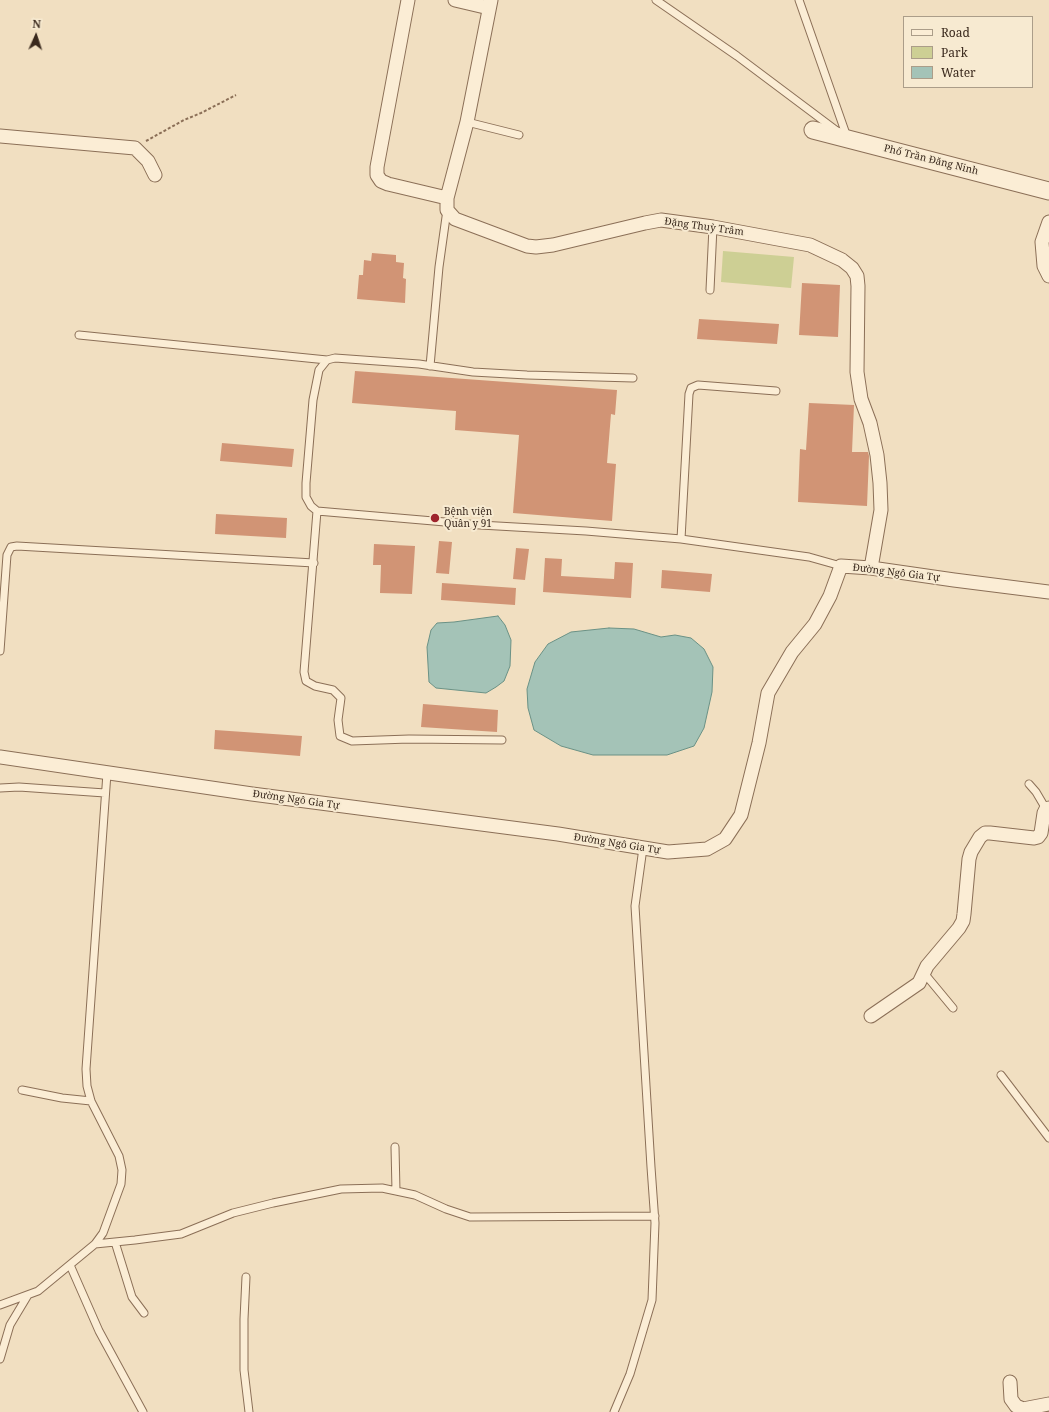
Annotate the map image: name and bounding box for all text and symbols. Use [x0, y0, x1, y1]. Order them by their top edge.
north arrow [16, 16, 56, 56]
text: N [32, 16, 41, 31]
legend [903, 16, 1033, 88]
text: Road [941, 24, 970, 41]
text: Park [941, 44, 968, 61]
text: Water [941, 64, 976, 81]
street label: Phố Trần Đăng Ninh [882, 142, 980, 178]
street label: Đặng Thuỳ Trâm [663, 215, 745, 239]
place label: Bệnh viện Quân y 91 [444, 506, 492, 530]
marker: Bệnh viện Quân y 91 [429, 512, 441, 524]
street label: Đường Ngô Gia Tự [852, 562, 940, 584]
street label: Đường Ngô Gia Tự [252, 788, 340, 812]
street label: Đường Ngô Gia Tự [573, 831, 661, 857]

